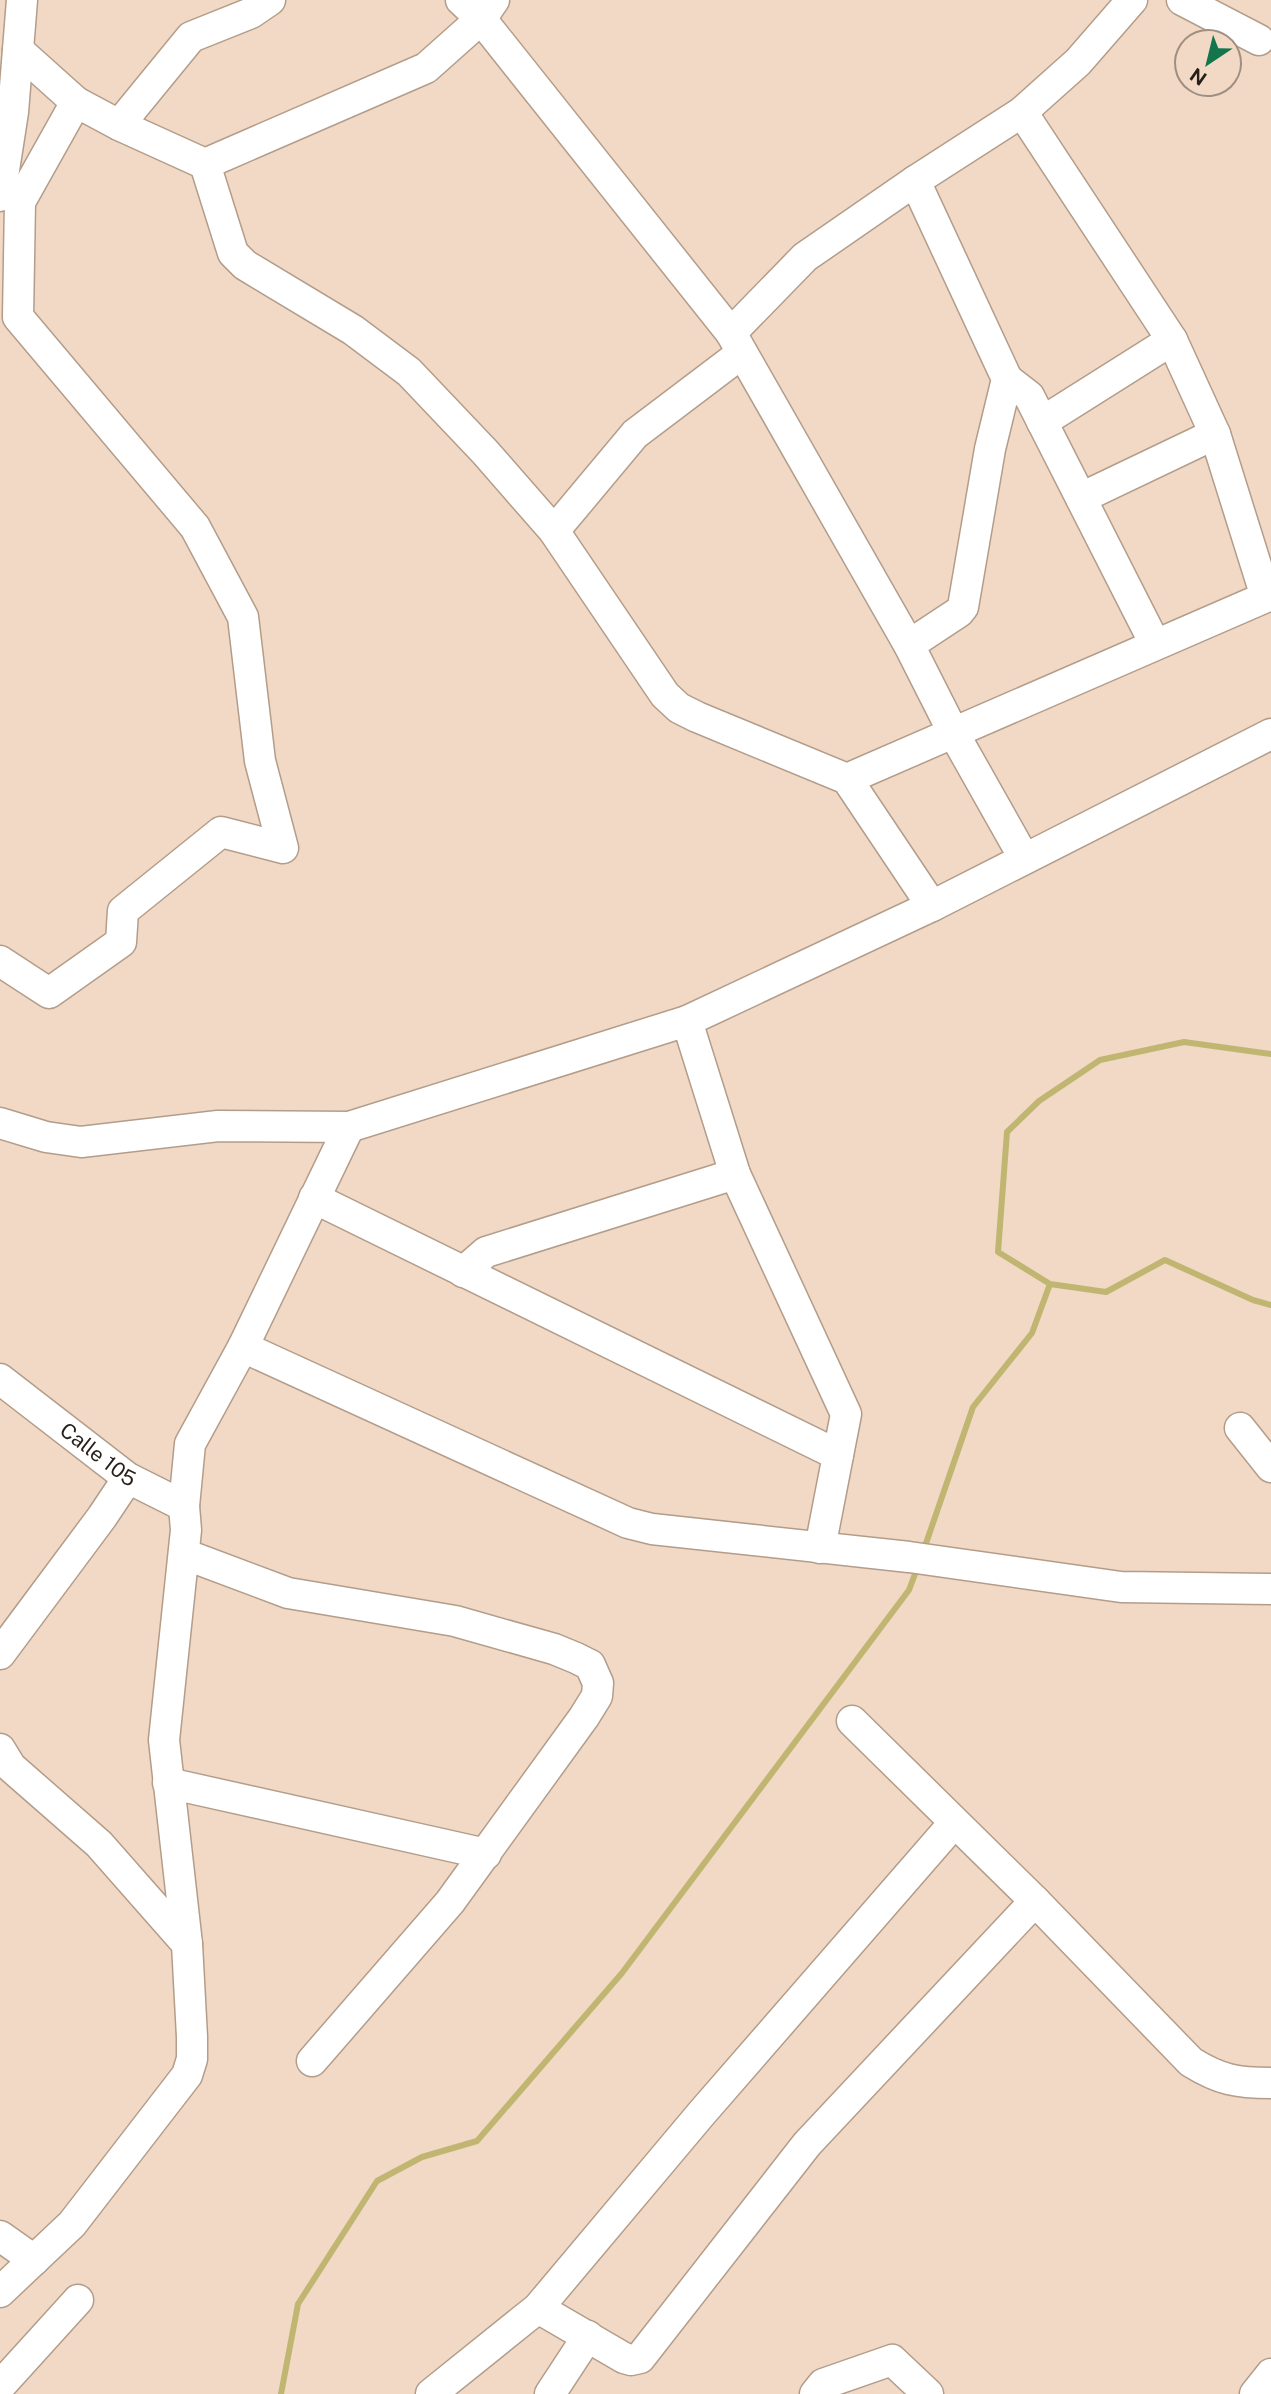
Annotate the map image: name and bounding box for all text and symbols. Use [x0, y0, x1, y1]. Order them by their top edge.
north arrow [1173, 28, 1243, 98]
text: N [1186, 64, 1211, 90]
street label: Calle 105 [55, 1417, 140, 1492]

